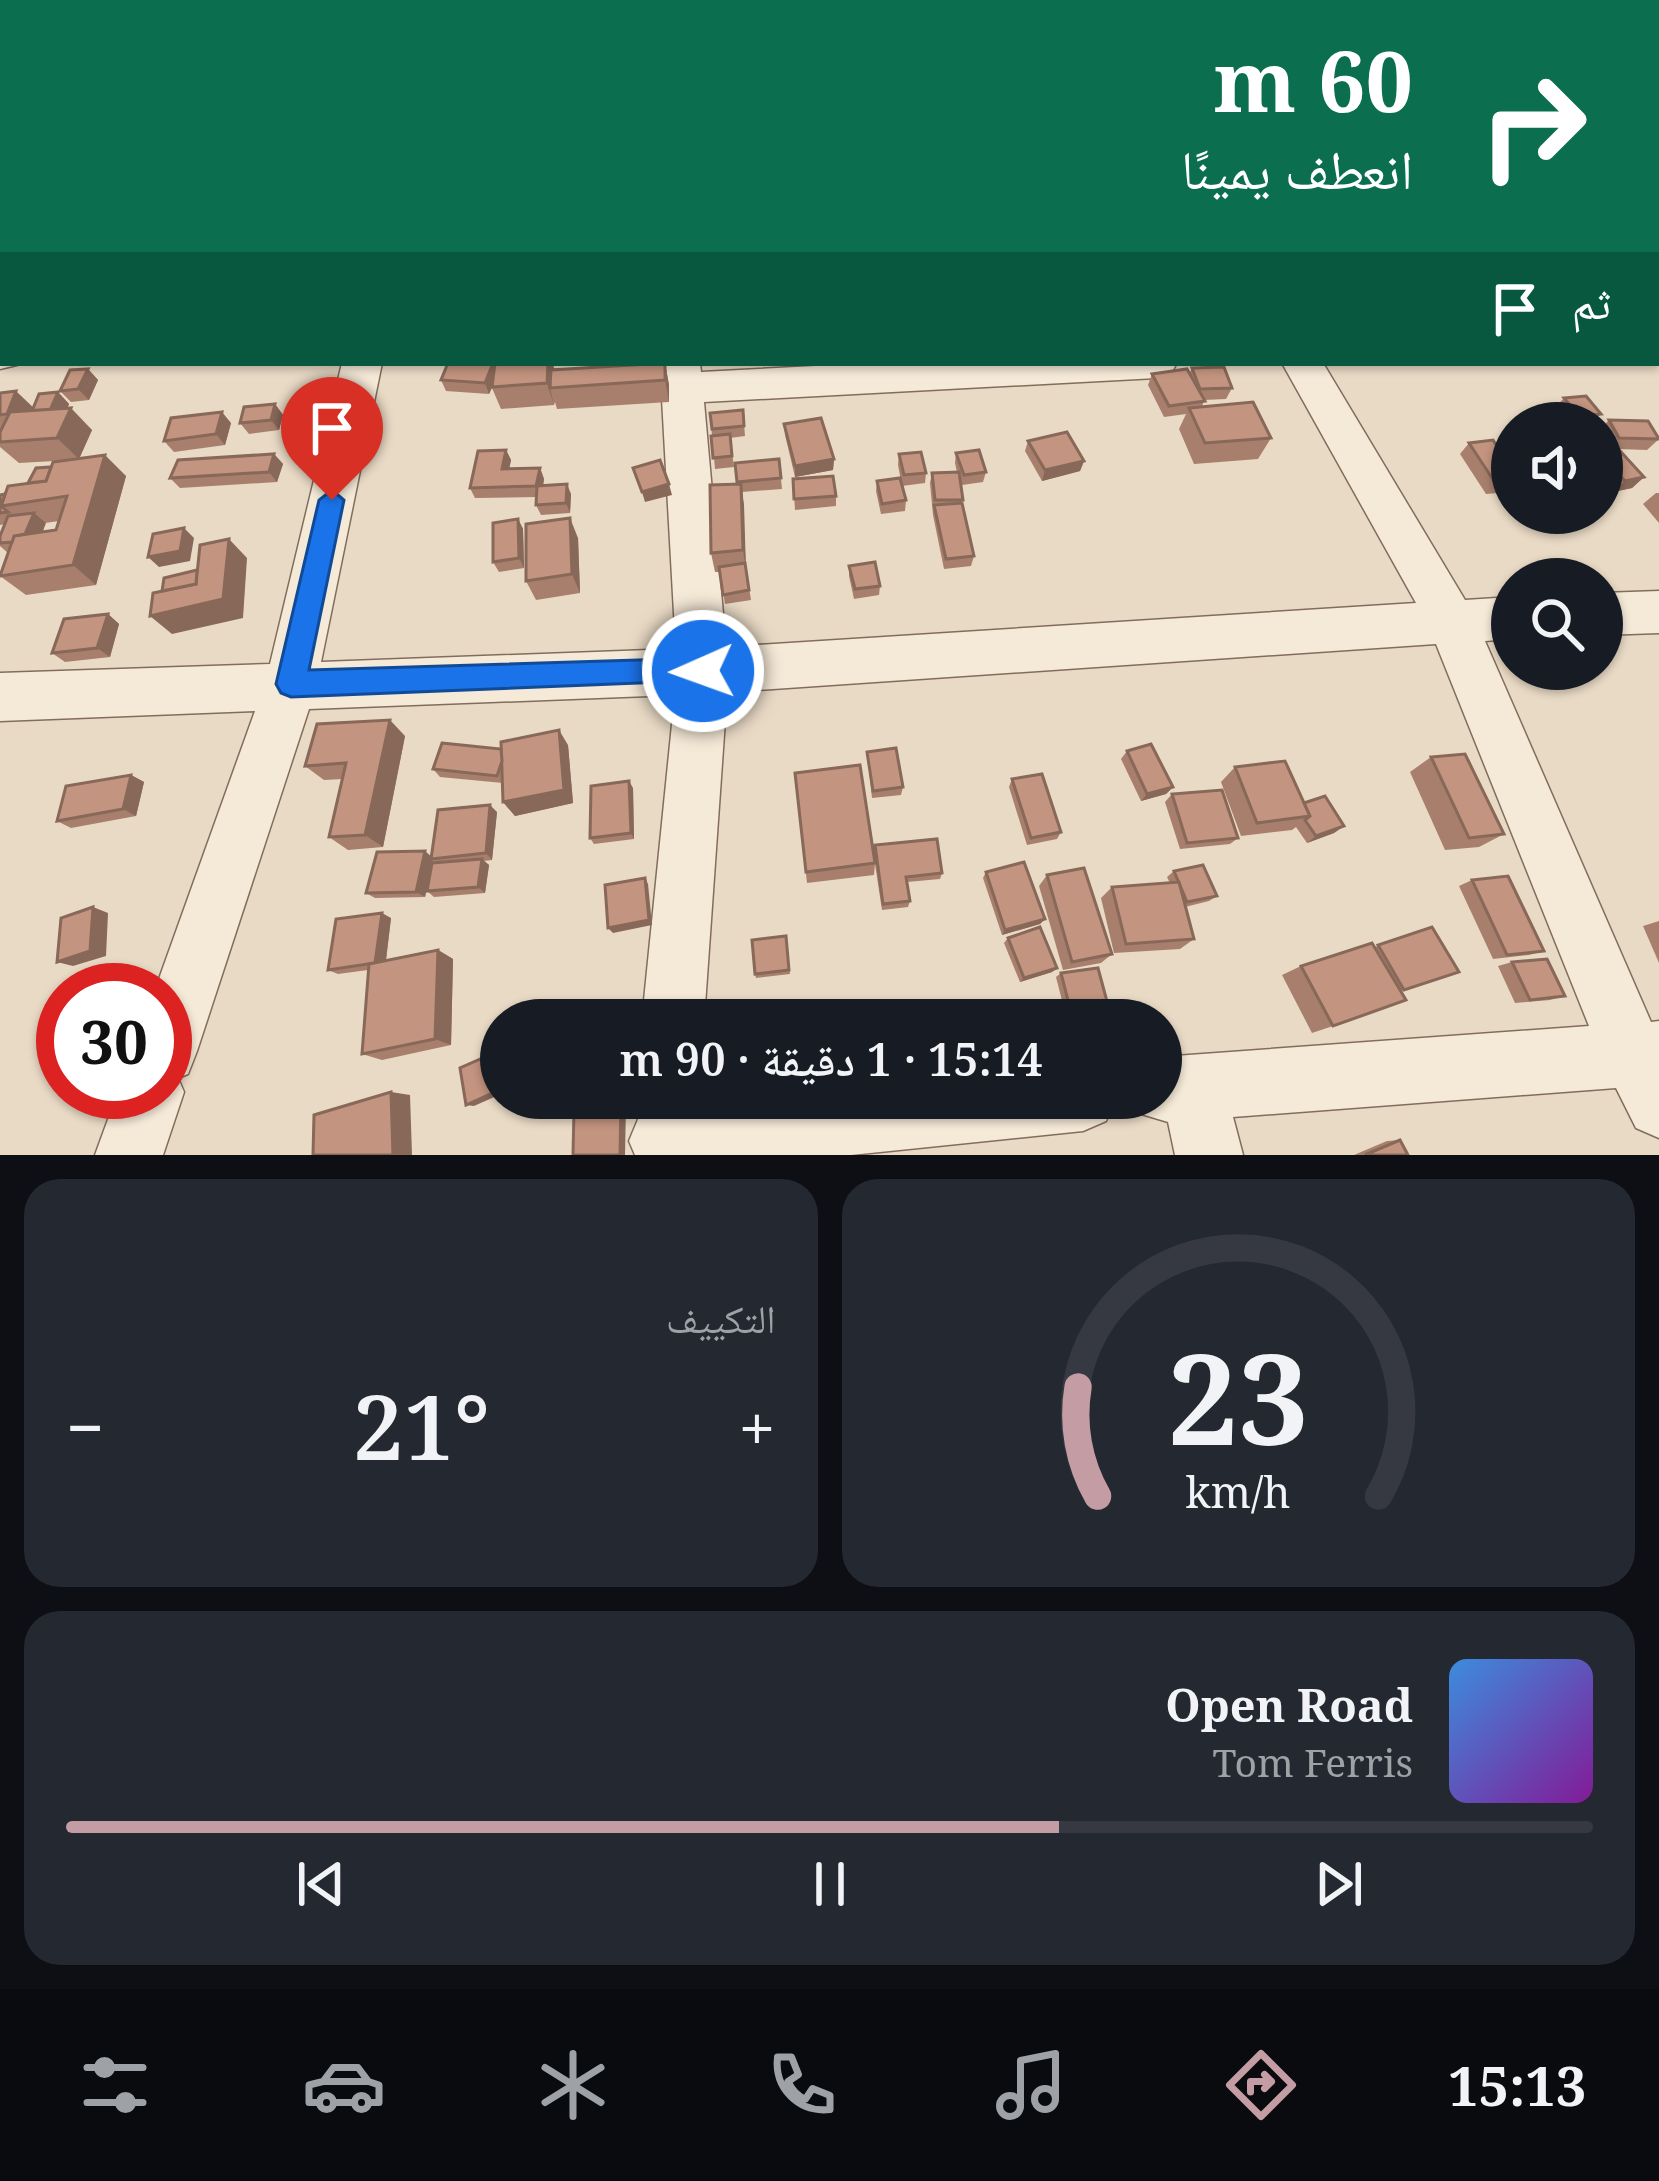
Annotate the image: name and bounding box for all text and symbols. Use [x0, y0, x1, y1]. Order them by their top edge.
text: 60 m [1213, 22, 1413, 137]
icon: right [1455, 48, 1611, 204]
text: انعطف يمينًا [1181, 131, 1413, 205]
text: ثم [1572, 271, 1611, 332]
icon: arrive [1482, 276, 1548, 342]
pin [281, 377, 383, 500]
icon: arrive [299, 395, 365, 461]
map controls [1491, 402, 1623, 690]
button: sound [1491, 402, 1623, 534]
button: search [1491, 558, 1623, 690]
position arrow [640, 608, 766, 734]
speed limit sign: 30 [36, 963, 192, 1119]
text: 15:14 · 1 دقيقة · 90 m [619, 1028, 1043, 1089]
text: التكييف [666, 1291, 776, 1344]
text: 23 [1168, 1312, 1309, 1482]
text: 21° [353, 1364, 490, 1486]
text: − [66, 1381, 104, 1471]
text: + [739, 1381, 776, 1471]
text: km/h [1186, 1462, 1291, 1521]
text: Open Road [1165, 1674, 1413, 1735]
text: Tom Ferris [1212, 1735, 1413, 1788]
icon: previous [288, 1851, 354, 1917]
icon: pause [797, 1851, 863, 1917]
icon: next [1306, 1851, 1372, 1917]
icon: filters [73, 2043, 157, 2127]
icon: car [302, 2043, 386, 2127]
icon: climate [531, 2043, 615, 2127]
icon: phone [760, 2043, 844, 2127]
icon: music [989, 2043, 1073, 2127]
icon: directions [1219, 2043, 1303, 2127]
text: 15:13 [1448, 2048, 1586, 2122]

